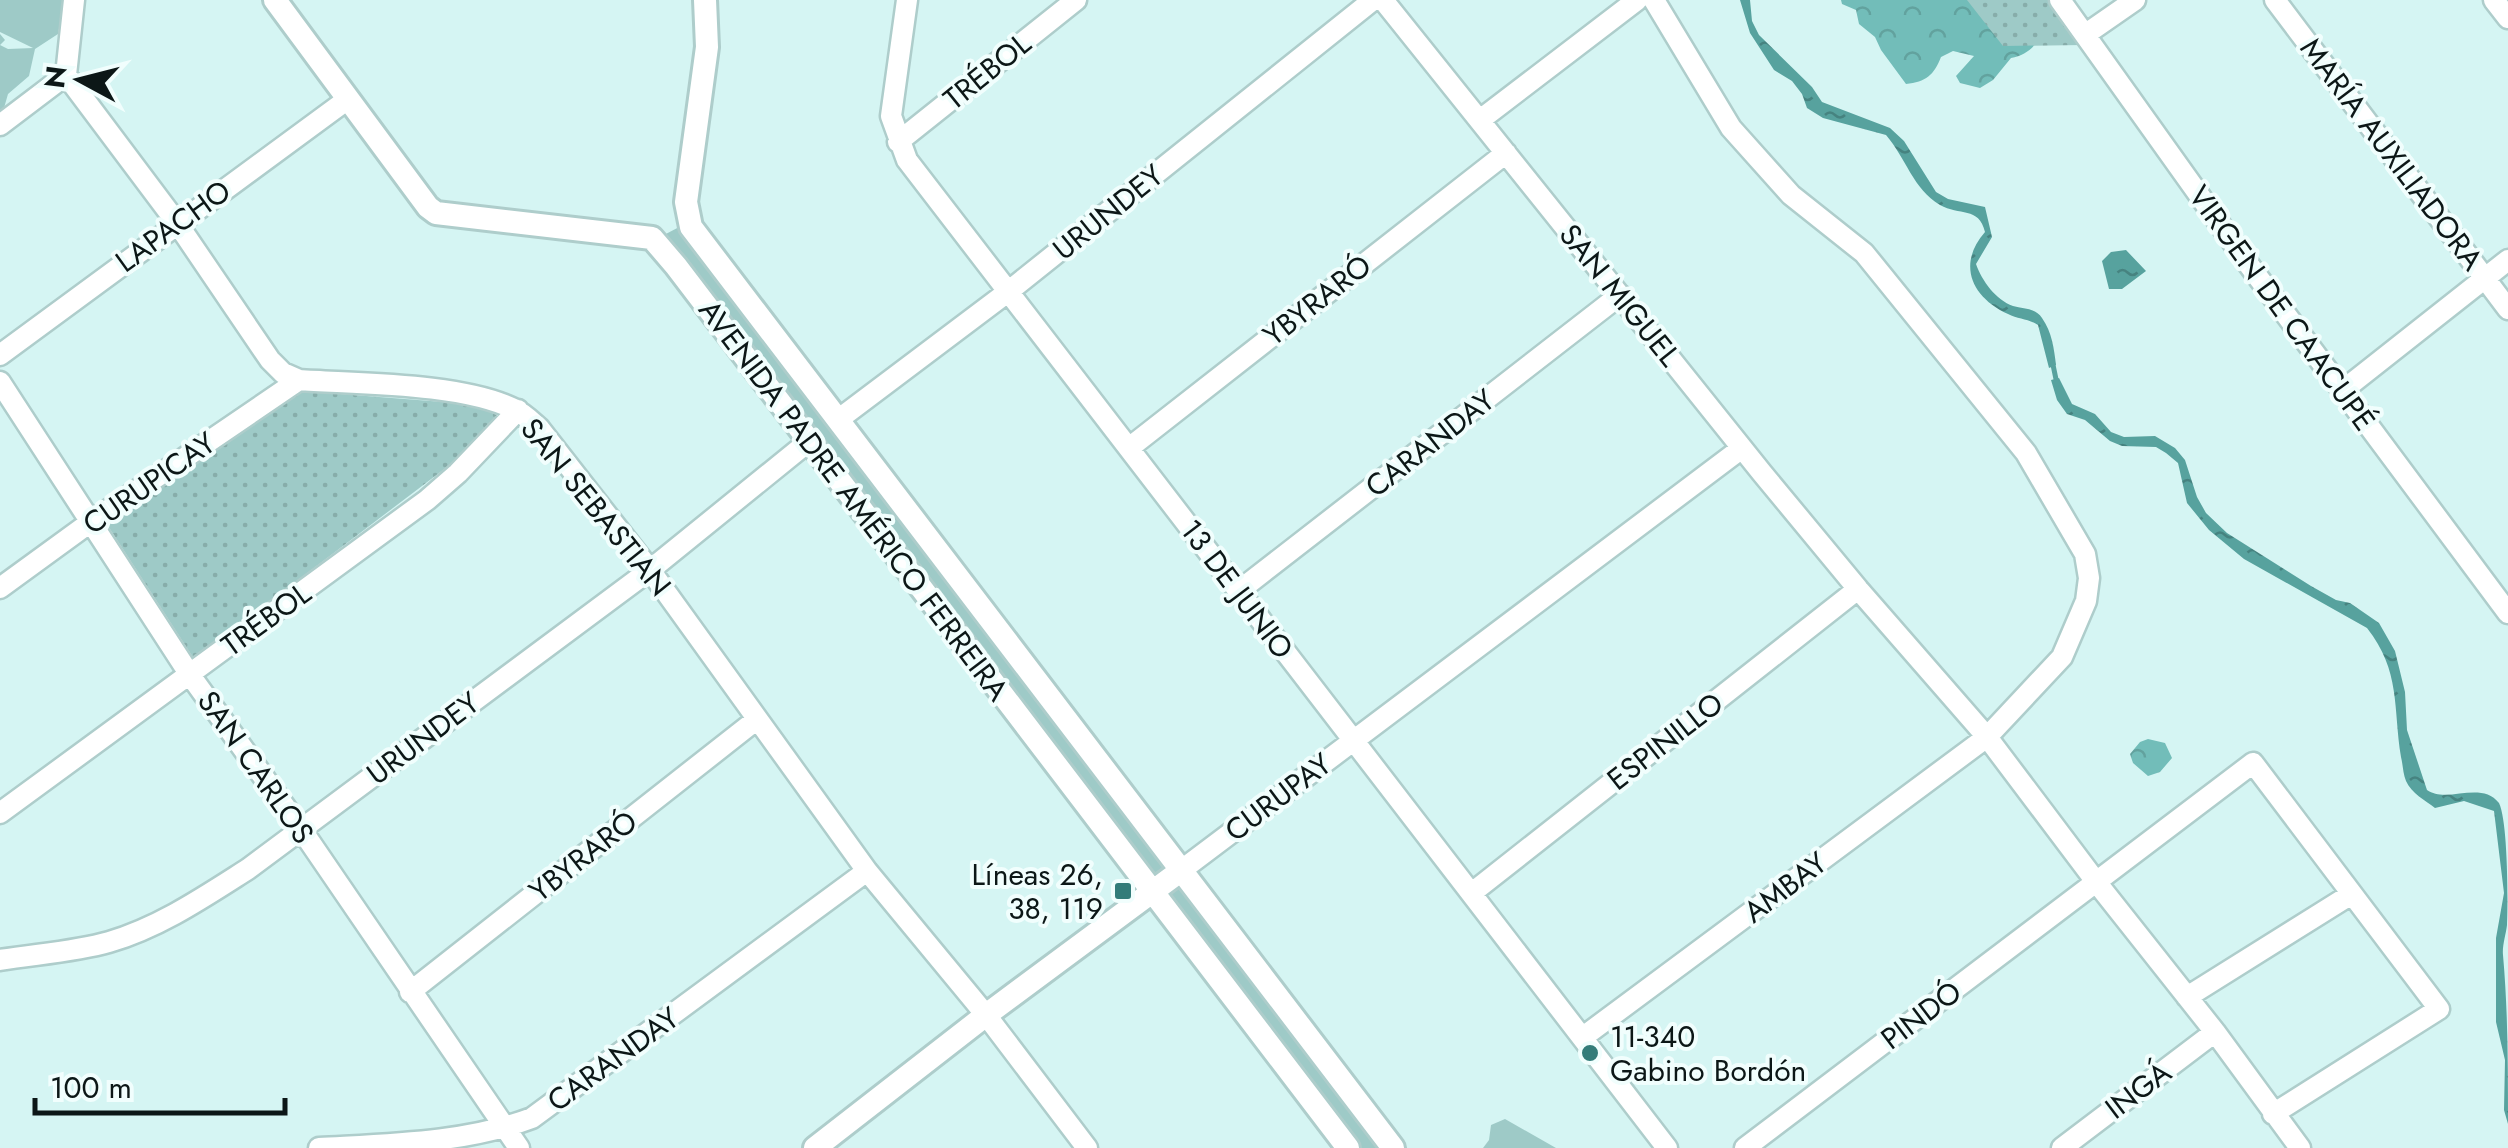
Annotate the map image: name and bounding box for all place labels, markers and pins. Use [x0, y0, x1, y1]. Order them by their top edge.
place label: Líneas 26, 38, 119 [971, 853, 1103, 930]
marker: Líneas 26, 38, 119 [1112, 880, 1134, 902]
place label: 11-340 Gabino Bordón [1610, 1015, 1806, 1092]
marker: 11-340 Gabino Bordón [1579, 1042, 1601, 1064]

